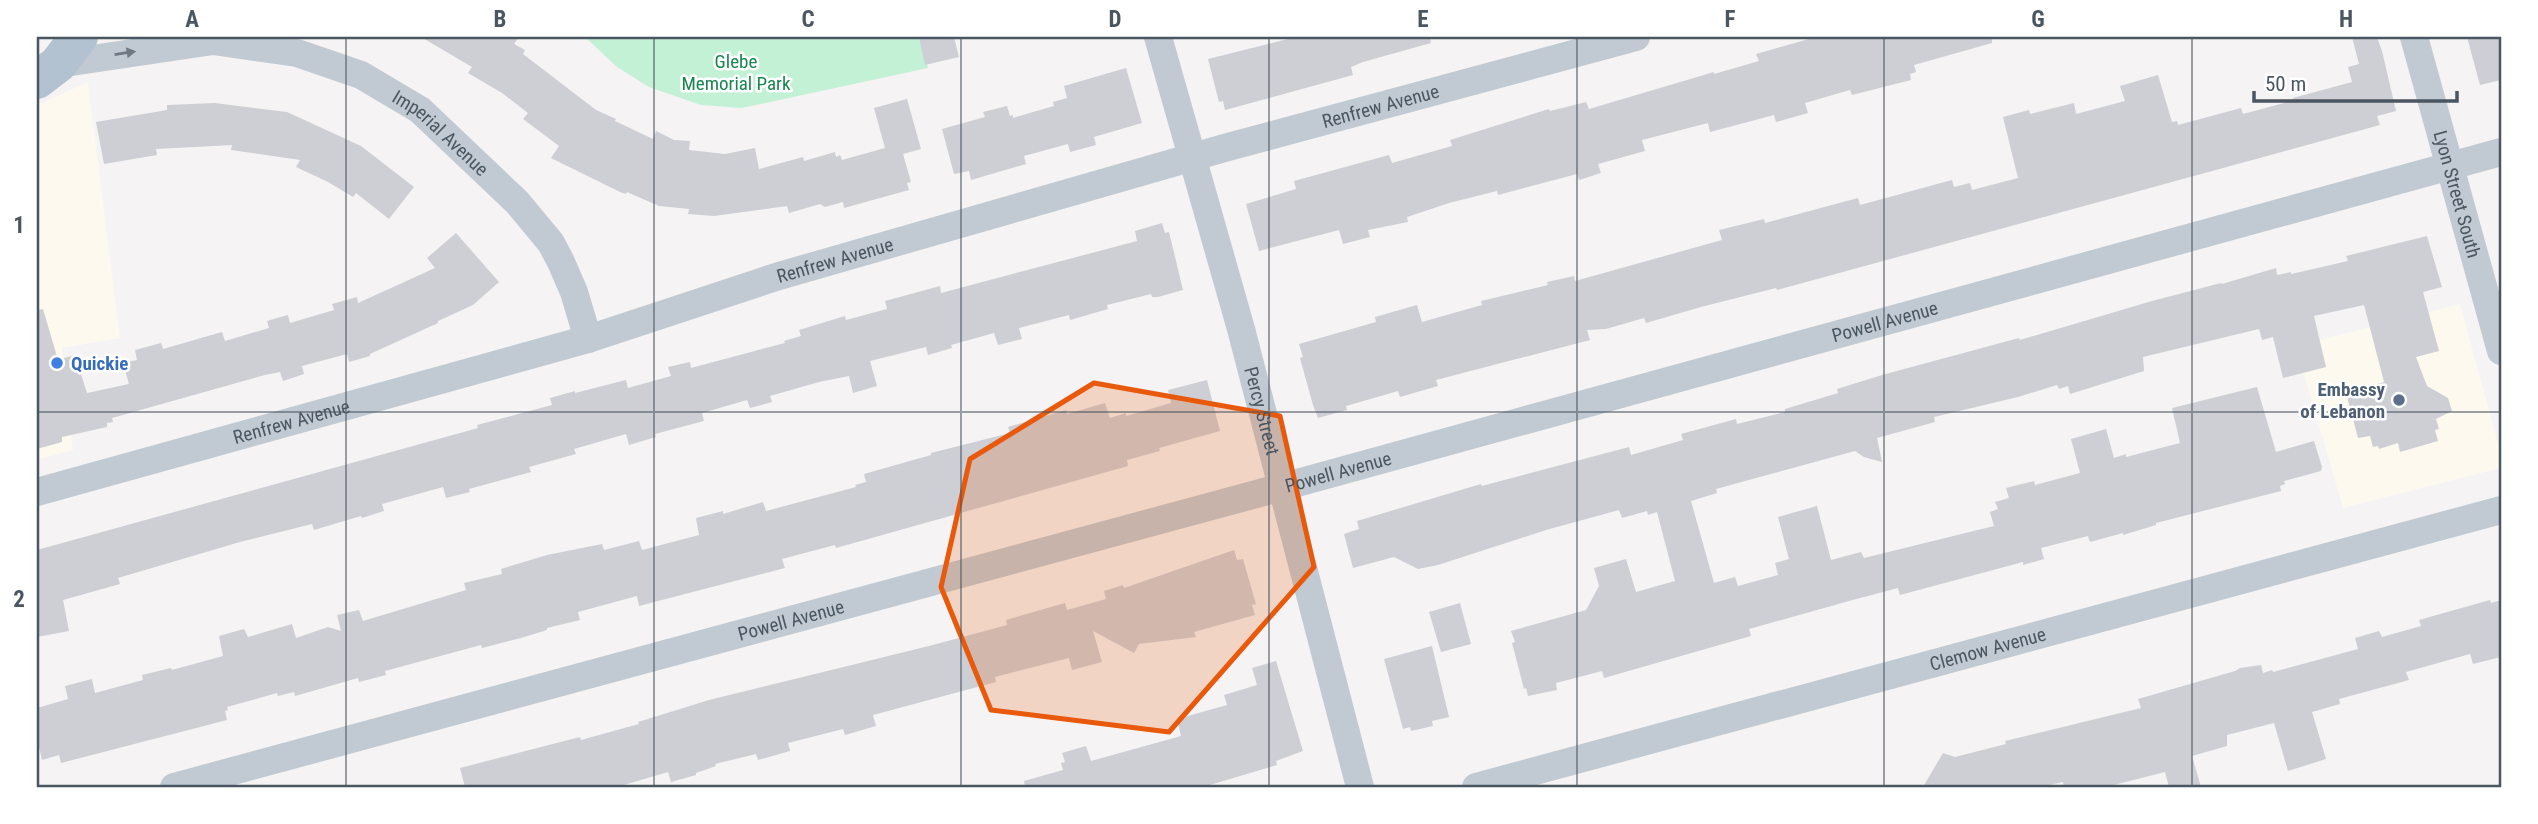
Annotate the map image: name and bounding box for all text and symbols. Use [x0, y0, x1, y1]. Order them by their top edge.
text: A [185, 6, 199, 33]
text: B [494, 6, 506, 33]
text: C [801, 6, 815, 33]
text: D [1109, 6, 1122, 33]
text: E [1417, 6, 1429, 33]
text: F [1725, 6, 1736, 33]
text: G [2031, 6, 2045, 33]
text: H [2339, 6, 2353, 33]
one-way arrow [114, 47, 136, 58]
park label: Glebe Memorial Park [682, 50, 791, 95]
scale bar [2254, 60, 2458, 104]
text: 50 m [2265, 72, 2306, 96]
street label: Renfrew Avenue [1320, 80, 1442, 133]
street label: Imperial Avenue [388, 85, 493, 181]
street label: Lyon Street South [2428, 128, 2486, 260]
text: 1 [13, 212, 25, 239]
street label: Renfrew Avenue [774, 233, 896, 288]
street label: Powell Avenue [1829, 296, 1941, 347]
place label: Quickie [71, 352, 128, 375]
marker: Quickie [49, 355, 65, 371]
street label: Percy Street [1239, 364, 1284, 458]
place label: Embassy of Lebanon [2300, 378, 2386, 423]
marker: Embassy of Lebanon [2391, 392, 2407, 408]
street label: Renfrew Avenue [231, 395, 353, 449]
street label: Powell Avenue [1283, 447, 1394, 498]
text: 2 [13, 586, 25, 613]
street label: Powell Avenue [735, 595, 847, 646]
street label: Clemow Avenue [1927, 623, 2048, 676]

